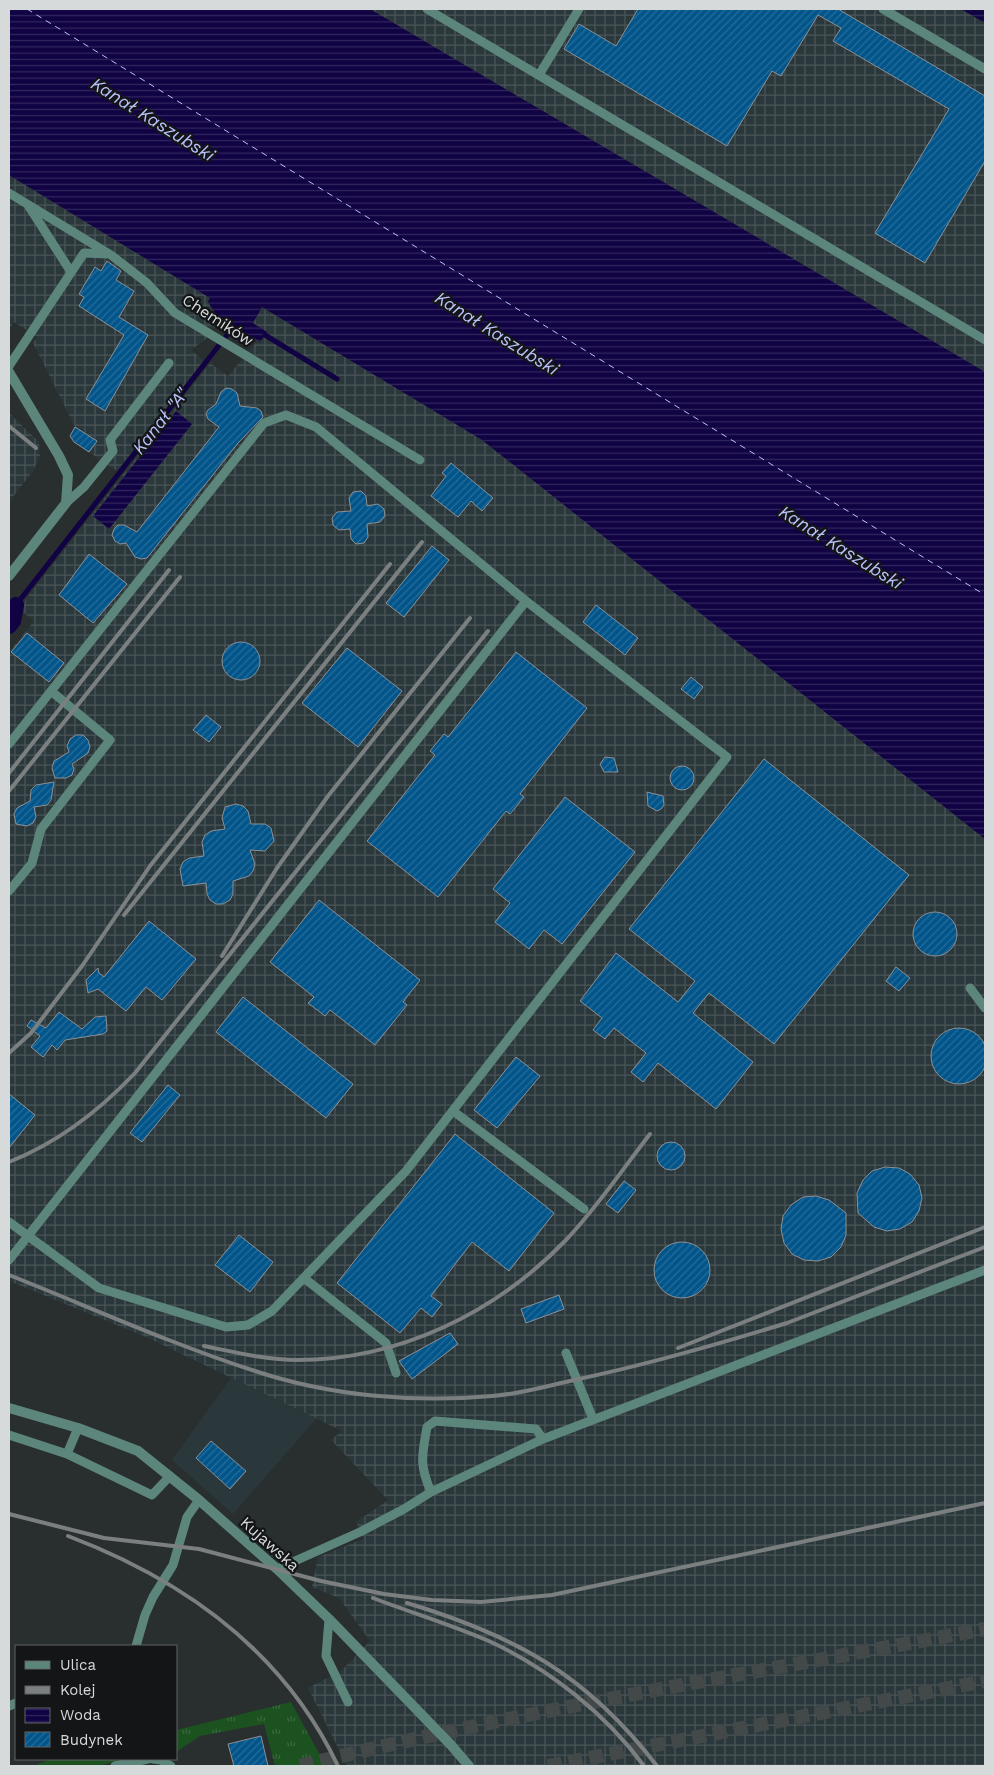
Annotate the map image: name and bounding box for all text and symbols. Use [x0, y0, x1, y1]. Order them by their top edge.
water label: Kanał Kaszubski [87, 73, 220, 166]
water label: Kanał Kaszubski [431, 287, 564, 380]
street label: Chemików [179, 290, 257, 350]
water label: Kanał "A" [128, 383, 193, 458]
water label: Kanał Kaszubski [775, 501, 908, 594]
street label: Kujawska [237, 1513, 303, 1575]
legend [15, 1645, 178, 1760]
text: Ulica [60, 1656, 97, 1674]
text: Kolej [60, 1681, 95, 1699]
text: Woda [60, 1706, 101, 1724]
text: Budynek [60, 1731, 123, 1749]

